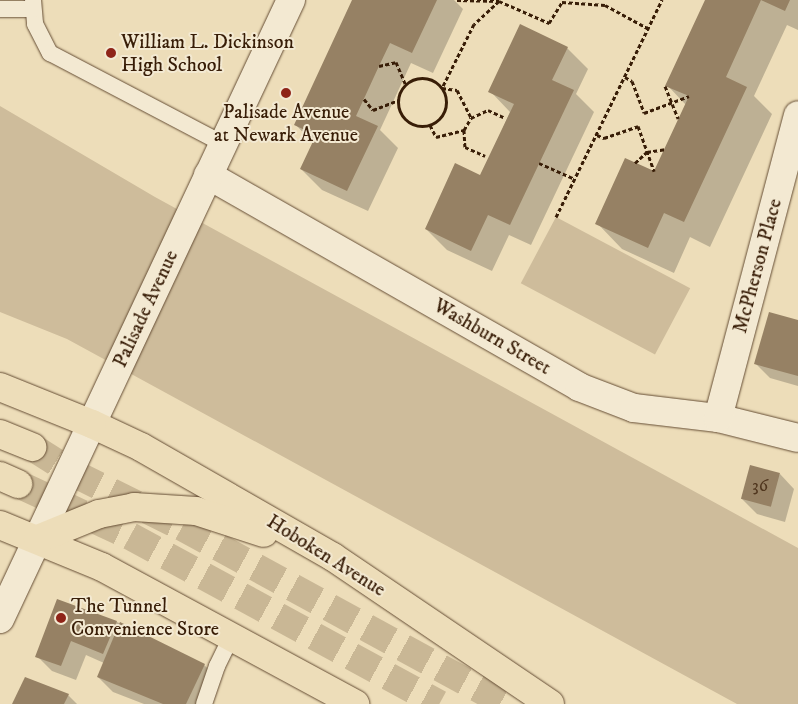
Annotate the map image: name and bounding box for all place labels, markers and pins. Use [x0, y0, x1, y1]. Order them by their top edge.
place label: William L. Dickinson High School [121, 30, 294, 77]
marker: William L. Dickinson High School [105, 47, 117, 59]
marker: Palisade Avenue at Newark Avenue [280, 87, 292, 99]
place label: Palisade Avenue at Newark Avenue [214, 101, 358, 148]
place label: The Tunnel Convenience Store [71, 594, 219, 641]
marker: The Tunnel Convenience Store [55, 612, 67, 624]

